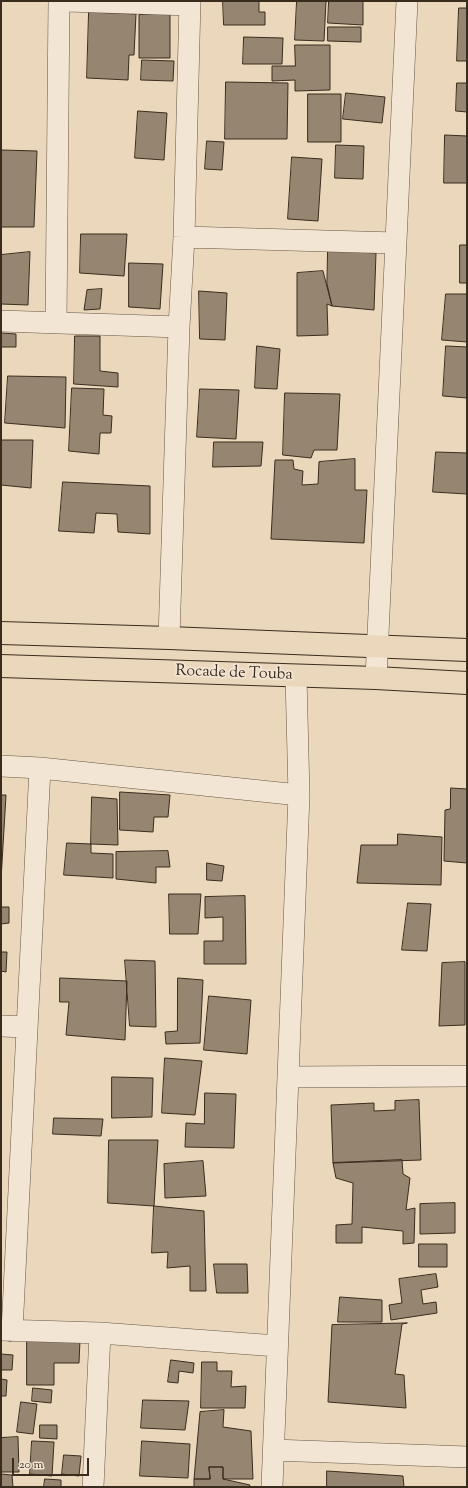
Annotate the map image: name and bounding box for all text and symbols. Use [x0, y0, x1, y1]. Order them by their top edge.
street label: Rocade de Touba [175, 662, 293, 686]
scale bar [14, 1450, 91, 1476]
text: 20 m [19, 1456, 43, 1474]

